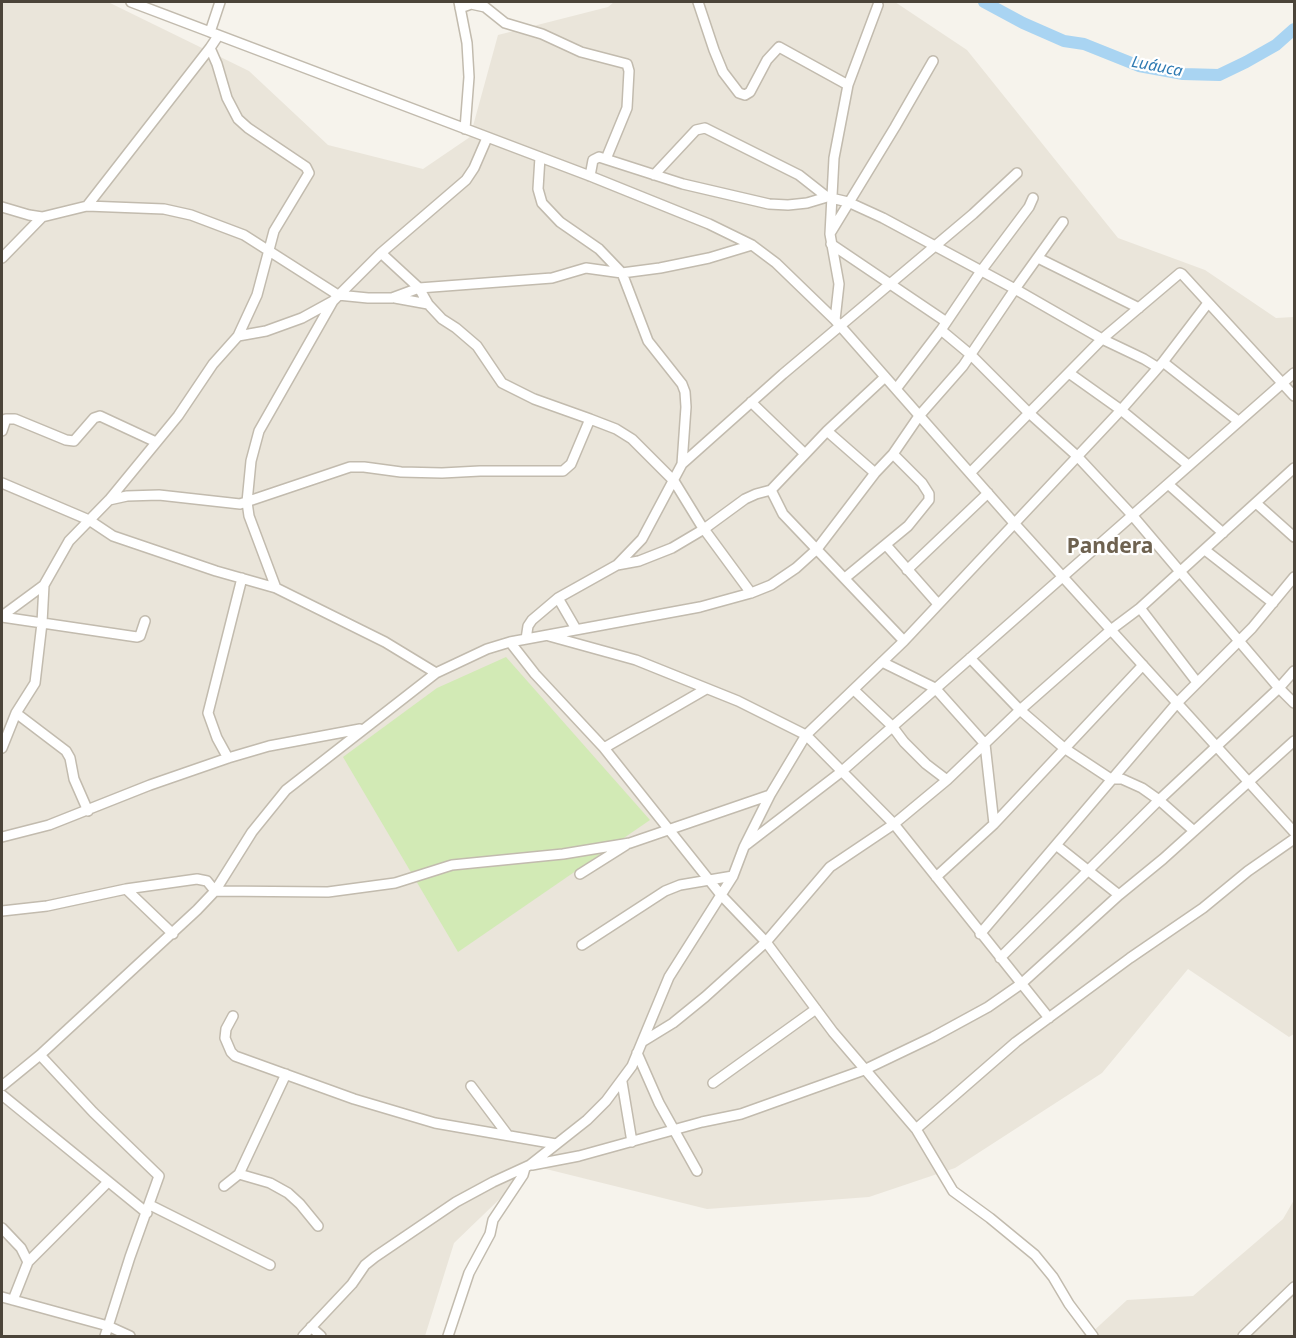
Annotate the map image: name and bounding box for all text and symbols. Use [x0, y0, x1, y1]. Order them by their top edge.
water label: Luáuca [1130, 53, 1184, 81]
district label: Pandera [1067, 534, 1153, 560]

